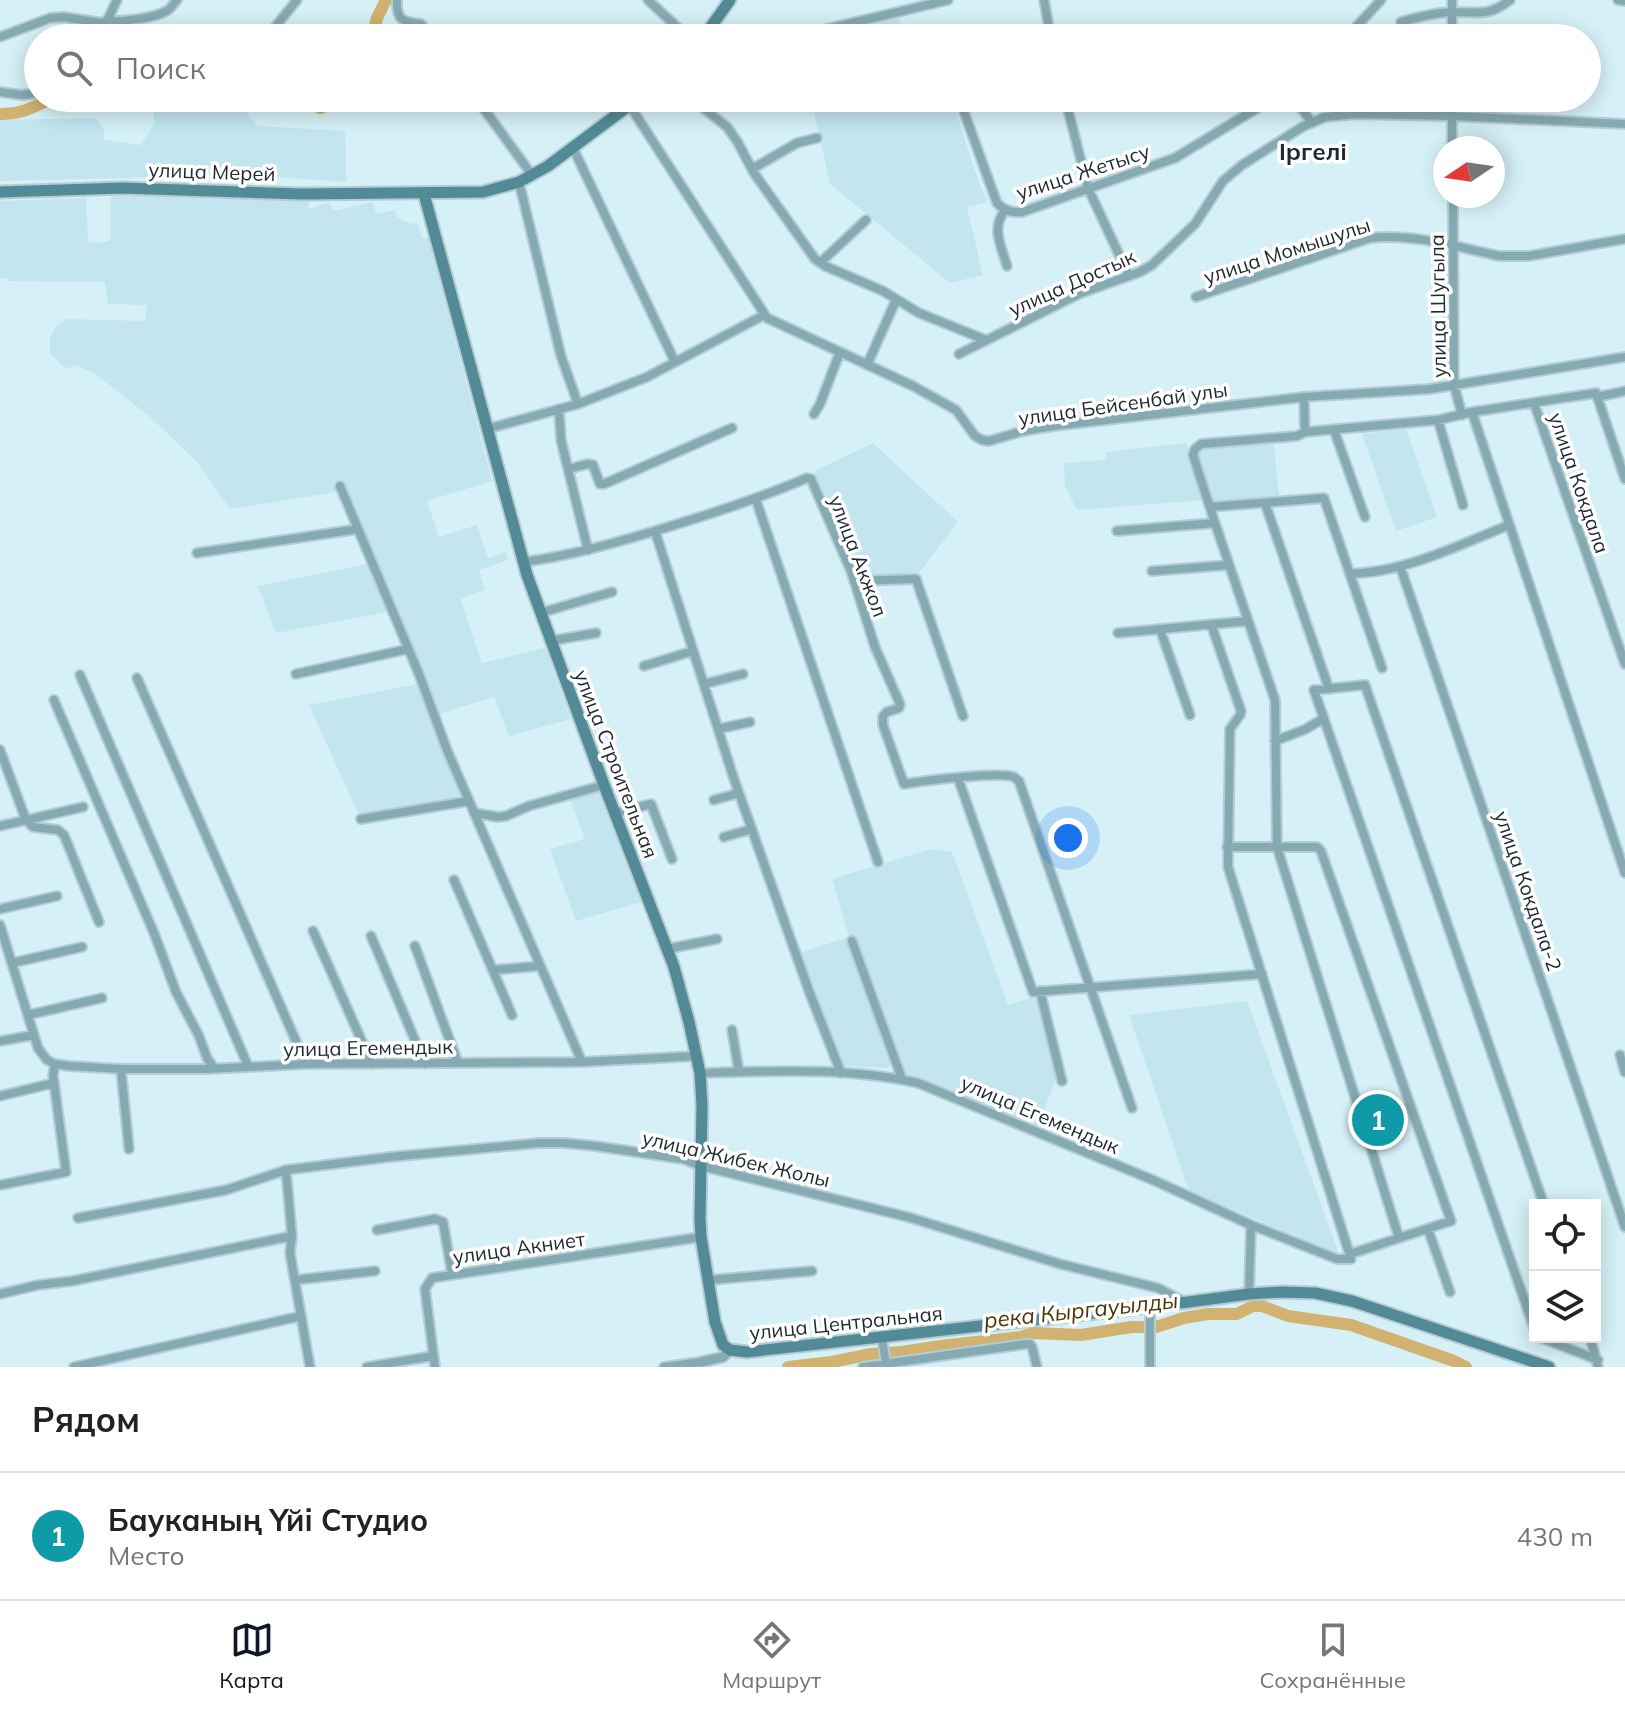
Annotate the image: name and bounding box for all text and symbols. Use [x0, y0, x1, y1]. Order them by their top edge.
search box [24, 24, 1601, 112]
icon: search [52, 46, 96, 90]
text: Поиск [116, 49, 206, 87]
district label: Іргелі [1279, 136, 1347, 166]
north arrow [1433, 136, 1505, 208]
street label: улица Жетысу [1013, 138, 1153, 205]
street label: улица Мерей [148, 157, 276, 186]
street label: улица Момышулы [1200, 212, 1373, 289]
street label: улица Шугыла [1424, 234, 1451, 378]
street label: улица Достык [1005, 243, 1139, 322]
street label: улица Бейсенбай улы [1017, 376, 1229, 431]
street label: улица Кокдала [1544, 409, 1615, 556]
street label: улица Акжол [824, 491, 893, 620]
street label: улица Строительная [569, 666, 664, 862]
street label: улица Кокдала-2 [1489, 807, 1568, 974]
your location [1048, 818, 1088, 858]
street label: улица Егемендык [283, 1034, 453, 1061]
street label: улица Егемендык [957, 1070, 1123, 1159]
pin: 1 [1352, 1090, 1404, 1150]
street label: улица Жибек Жолы [640, 1125, 832, 1192]
map controls [1529, 1199, 1601, 1343]
button: locate [1529, 1199, 1601, 1271]
street label: улица Акниет [451, 1226, 587, 1269]
button: layers [1529, 1271, 1601, 1343]
water label: река Кыргауылды [983, 1286, 1179, 1334]
street label: улица Центральная [748, 1300, 944, 1345]
text: Рядом [32, 1398, 140, 1441]
text: Бауканың Үйі Студио [108, 1501, 428, 1539]
text: 1 [50, 1520, 66, 1553]
text: 430 m [1517, 1520, 1593, 1553]
text: Место [108, 1539, 185, 1572]
tab: Карта [219, 1618, 284, 1694]
tab: Маршрут [722, 1618, 821, 1694]
tab: Сохранённые [1259, 1618, 1406, 1694]

